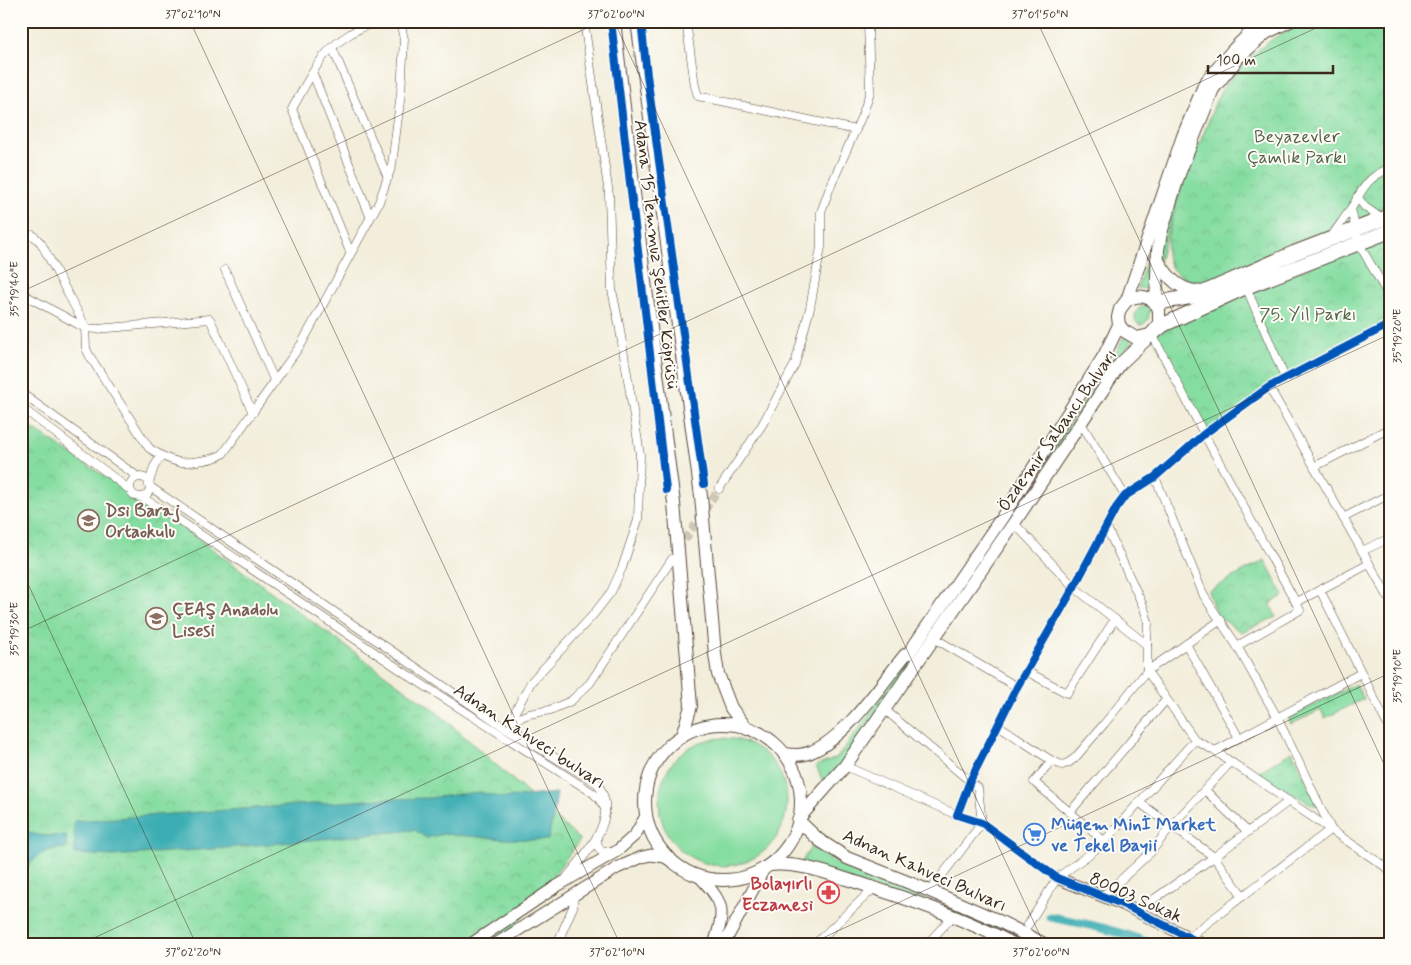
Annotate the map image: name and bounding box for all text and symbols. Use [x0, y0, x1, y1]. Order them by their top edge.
text: 37°02'10"N [165, 7, 221, 23]
text: 37°02'00"N [587, 7, 645, 23]
text: 37°01'50"N [1012, 7, 1068, 23]
scale bar [1208, 42, 1334, 74]
text: 100 m [1216, 51, 1256, 71]
street label: Adana 15 Temmuz Şehitler Köprüsü [628, 118, 684, 390]
park label: Beyazevler Çamlık Parkı [1247, 125, 1347, 170]
text: 35°19'40"E [7, 261, 23, 317]
park label: 75. Yıl Parkı [1259, 303, 1357, 327]
text: 35°19'20"E [1390, 308, 1406, 364]
street label: Özdemir Sabancı Bulvarı [993, 345, 1123, 517]
place label: Dsi Baraj Ortaokulu [105, 499, 180, 544]
school or university icon: Dsi Baraj Ortaokulu [77, 508, 101, 532]
place label: ÇEAŞ Anadolu Lisesi [172, 598, 278, 643]
text: 35°19'30"E [7, 602, 23, 656]
school or university icon: ÇEAŞ Anadolu Lisesi [144, 607, 168, 631]
text: 35°19'10"E [1390, 649, 1406, 703]
street label: Adnan Kahveci bulvarı [449, 679, 610, 795]
place label: Mügem Minİ Market ve Tekel Bayii [1051, 813, 1216, 858]
supermarket icon: Mügem Minİ Market ve Tekel Bayii [1023, 822, 1047, 846]
street label: Adnan Kahveci Bulvarı [839, 824, 1011, 918]
street label: 80003 Sokak [1085, 867, 1186, 929]
place label: Bolayırlı Eczanesi [742, 872, 813, 917]
pharmacy icon: Bolayırlı Eczanesi [817, 881, 841, 905]
text: 37°02'20"N [165, 945, 221, 961]
text: 37°02'10"N [589, 945, 645, 961]
text: 37°02'00"N [1012, 945, 1070, 961]

